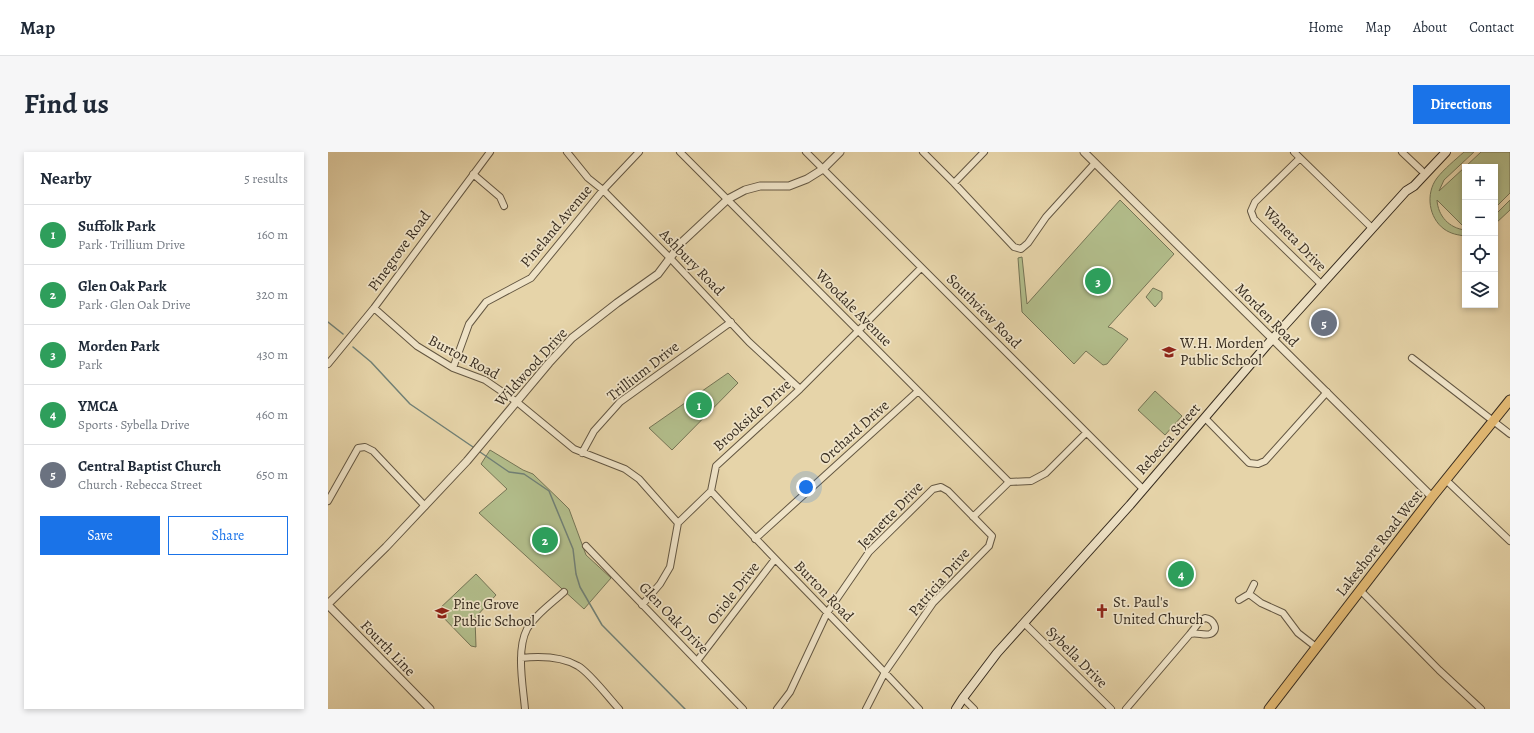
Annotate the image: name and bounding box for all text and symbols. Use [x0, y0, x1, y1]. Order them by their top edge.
text: Map [20, 15, 55, 41]
text: Home [1308, 18, 1343, 37]
text: Map [1365, 18, 1391, 37]
text: About [1413, 18, 1447, 37]
text: Contact [1469, 18, 1514, 37]
text: Find us [24, 85, 109, 123]
button: Directions [1413, 85, 1510, 124]
map controls [1462, 164, 1498, 308]
button: + [1462, 164, 1498, 200]
text: Nearby [40, 167, 91, 190]
text: 5 results [244, 170, 288, 187]
street label: Pineland Avenue [516, 180, 597, 271]
button: − [1462, 200, 1498, 236]
street label: Waneta Drive [1258, 201, 1331, 276]
street label: Pinegrove Road [363, 206, 436, 295]
text: Suffolk Park [78, 216, 156, 236]
street label: Ashbury Road [654, 224, 730, 300]
text: 1 [51, 226, 55, 243]
text: 160 m [257, 226, 288, 243]
text: Park · Trillium Drive [78, 236, 185, 253]
button: locate [1462, 236, 1498, 272]
street label: Woodale Avenue [811, 265, 897, 351]
pin: 3 [1085, 266, 1111, 296]
street label: Southview Road [942, 269, 1026, 353]
button: layers [1462, 272, 1498, 308]
text: Glen Oak Park [78, 276, 167, 296]
street label: Morden Road [1231, 279, 1304, 352]
text: 2 [50, 286, 56, 303]
text: 320 m [256, 286, 288, 303]
text: Park · Glen Oak Drive [78, 296, 191, 313]
pin: 5 [1311, 308, 1337, 338]
street label: Wildwood Drive [490, 323, 572, 411]
street label: Burton Road [425, 330, 504, 385]
place label: W.H. Morden Public School [1179, 333, 1264, 370]
text: Morden Park [78, 336, 160, 356]
street label: Trillium Drive [603, 336, 683, 406]
school or university icon: W.H. Morden Public School [1161, 344, 1177, 360]
text: 3 [50, 346, 56, 363]
text: 430 m [256, 346, 288, 363]
text: Park [78, 356, 102, 373]
street label: Brookside Drive [709, 374, 795, 455]
pin: 1 [686, 390, 712, 420]
street label: Orchard Drive [815, 395, 893, 469]
text: YMCA [78, 396, 118, 416]
street label: Rebecca Street [1131, 399, 1205, 479]
text: 4 [50, 406, 56, 423]
text: 460 m [256, 406, 288, 423]
text: Sports · Sybella Drive [78, 416, 189, 433]
text: Central Baptist Church [78, 456, 221, 476]
text: 5 [50, 466, 56, 483]
text: 650 m [256, 466, 288, 483]
text: Church · Rebecca Street [78, 476, 202, 493]
your location [796, 477, 816, 497]
street label: Jeanette Drive [853, 477, 927, 553]
street label: Lakeshore Road West [1331, 486, 1427, 600]
button: Save [40, 516, 160, 555]
button: Share [168, 516, 288, 555]
pin: 2 [532, 525, 558, 555]
street label: Patricia Drive [904, 543, 974, 620]
street label: Burton Road [790, 556, 859, 627]
street label: Oriole Drive [702, 557, 764, 629]
pin: 4 [1168, 559, 1194, 589]
street label: Glen Oak Drive [635, 578, 714, 659]
place label: St. Paul's United Church [1113, 592, 1204, 629]
place label: Pine Grove Public School [453, 594, 535, 631]
church icon: St. Paul's United Church [1094, 603, 1110, 619]
school or university icon: Pine Grove Public School [434, 605, 450, 621]
street label: Fourth Line [356, 615, 420, 681]
street label: Sybella Drive [1042, 622, 1112, 692]

